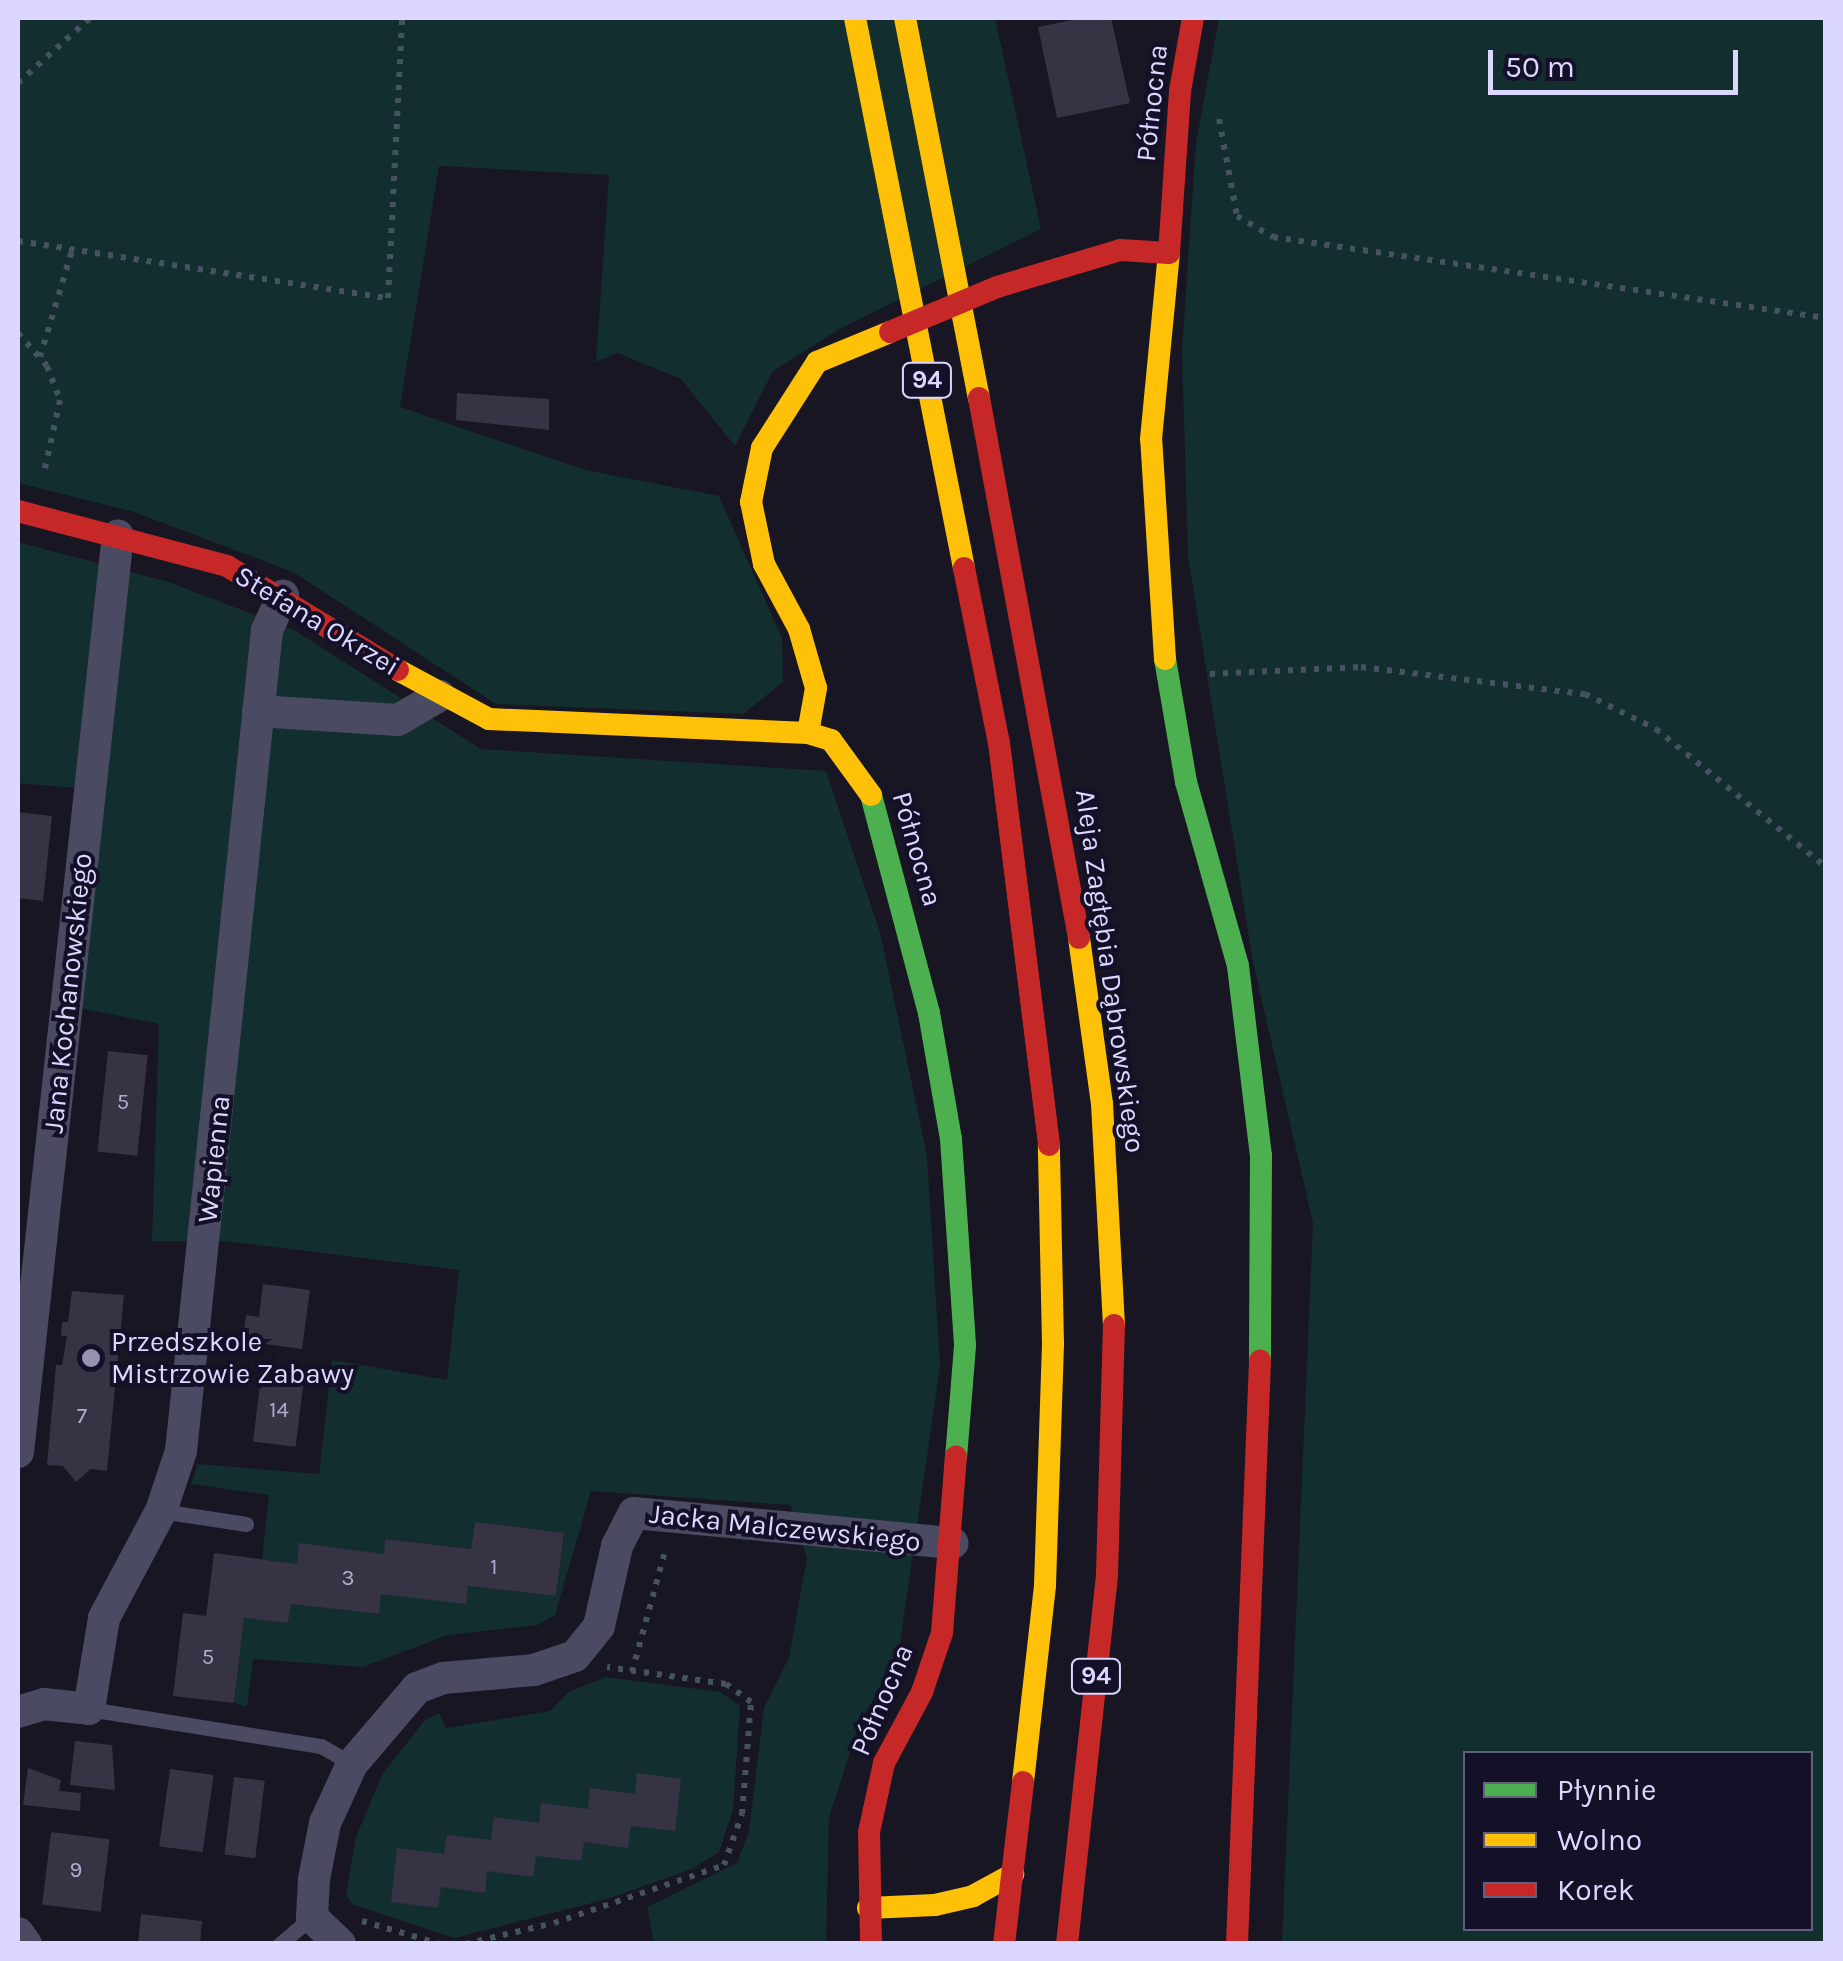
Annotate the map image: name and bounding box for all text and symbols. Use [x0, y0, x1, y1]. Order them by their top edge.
scale bar [1493, 30, 1743, 92]
street label: Północna [1129, 43, 1175, 163]
text: 50 m [1505, 49, 1575, 85]
road number: 94 [900, 360, 954, 400]
street label: Stefana Okrzei [229, 559, 405, 683]
street label: Aleja Zagłębia Dąbrowskiego [1068, 787, 1152, 1155]
street label: Północna [885, 788, 949, 910]
street label: Jana Kochanowskiego [37, 851, 99, 1135]
house number: 5 [117, 1090, 129, 1116]
street label: Wapienna [191, 1094, 237, 1224]
place label: Przedszkole Mistrzowie Zabawy [111, 1325, 354, 1391]
marker: Przedszkole Mistrzowie Zabawy [80, 1347, 102, 1369]
house number: 14 [269, 1398, 289, 1424]
house number: 7 [77, 1404, 87, 1430]
street label: Jacka Malczewskiego [648, 1497, 922, 1559]
house number: 1 [490, 1555, 498, 1581]
house number: 3 [342, 1566, 354, 1592]
street label: Północna [844, 1639, 920, 1761]
house number: 5 [202, 1645, 214, 1671]
road number: 94 [1068, 1656, 1124, 1696]
legend [1463, 1751, 1813, 1931]
text: Płynnie [1557, 1772, 1657, 1808]
text: Wolno [1557, 1822, 1642, 1858]
house number: 9 [70, 1858, 82, 1884]
text: Korek [1557, 1872, 1635, 1908]

